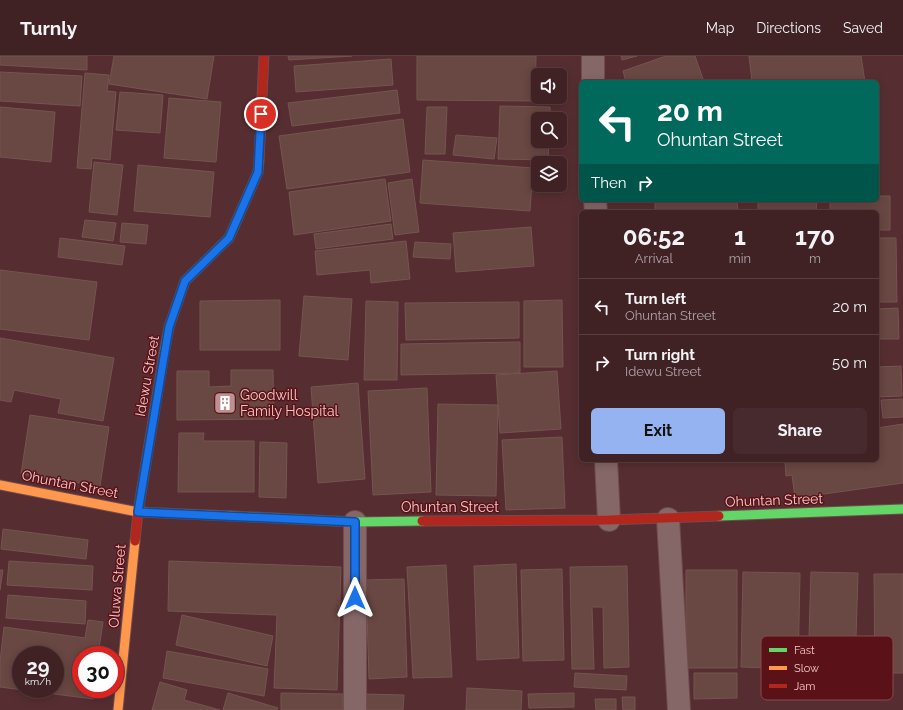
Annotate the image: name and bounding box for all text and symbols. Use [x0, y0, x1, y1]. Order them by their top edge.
text: Turnly [20, 17, 77, 39]
text: Map [706, 20, 734, 36]
text: Directions [756, 20, 821, 36]
text: Saved [843, 20, 883, 36]
map controls [531, 68, 567, 192]
button: sound [531, 68, 567, 104]
text: 20 m [657, 95, 723, 128]
icon: left [591, 96, 643, 148]
pin [244, 97, 278, 131]
icon: arrive [250, 103, 272, 125]
button: search [531, 112, 567, 148]
text: Ohuntan Street [657, 129, 783, 150]
button: layers [531, 156, 567, 192]
icon: right [634, 172, 656, 194]
text: Then [591, 174, 626, 192]
text: 06:52 [623, 222, 685, 251]
text: 1 [734, 222, 746, 251]
text: 170 [795, 222, 835, 251]
text: Arrival [635, 251, 673, 266]
text: min [729, 251, 751, 266]
text: m [809, 251, 821, 266]
text: Turn left [625, 290, 686, 308]
icon: left [591, 296, 613, 318]
text: 20 m [832, 298, 867, 316]
text: Ohuntan Street [625, 308, 716, 323]
street label: Idewu Street [132, 334, 162, 418]
text: Turn right [625, 346, 695, 364]
icon: right [591, 352, 613, 374]
text: 50 m [832, 354, 867, 372]
text: Idewu Street [625, 364, 701, 379]
place label: Goodwill Family Hospital [240, 387, 339, 419]
building icon: Goodwill Family Hospital [212, 390, 238, 416]
button: Exit [591, 408, 725, 454]
button: Share [733, 408, 867, 454]
street label: Ohuntan Street [20, 467, 120, 501]
street label: Ohuntan Street [725, 490, 824, 510]
street label: Ohuntan Street [401, 499, 499, 515]
street label: Oluwa Street [105, 543, 129, 628]
position arrow [334, 577, 376, 619]
legend [761, 636, 893, 700]
text: Fast [794, 644, 815, 657]
speed limit sign: 30 [72, 646, 124, 698]
text: 29 [26, 655, 50, 679]
text: Slow [794, 662, 819, 675]
text: km/h [25, 676, 51, 687]
text: Jam [794, 680, 815, 693]

